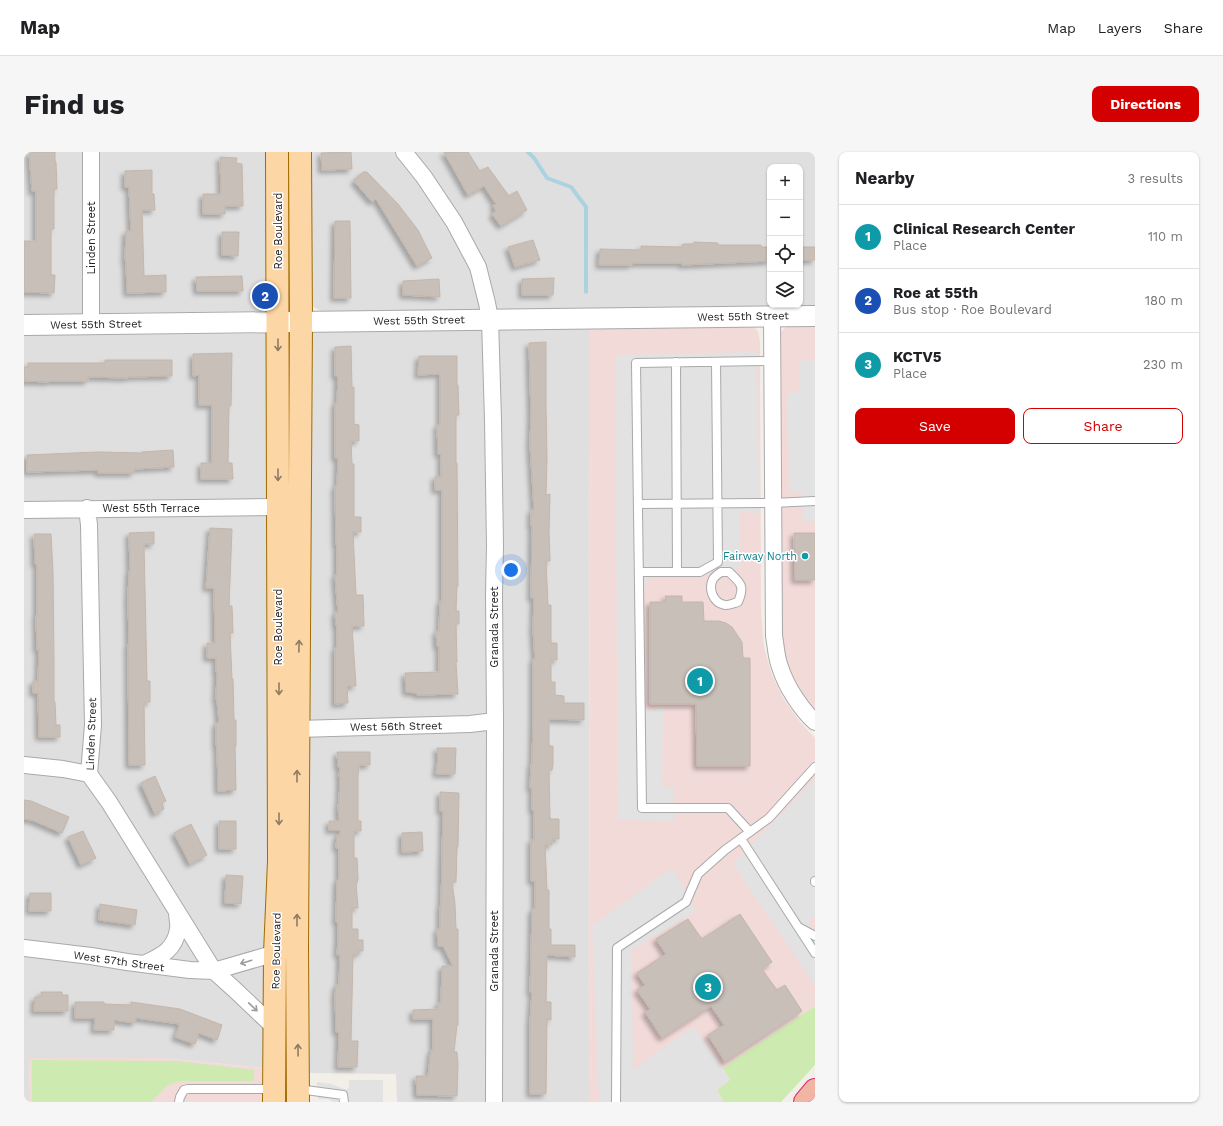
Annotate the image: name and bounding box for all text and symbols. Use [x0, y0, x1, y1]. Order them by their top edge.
text: Map [20, 16, 60, 39]
text: Map [1047, 20, 1076, 36]
text: Layers [1098, 20, 1142, 36]
text: Share [1164, 20, 1203, 36]
button: Directions [1092, 86, 1199, 122]
text: Find us [24, 88, 124, 121]
map controls [767, 164, 803, 308]
button: + [767, 164, 803, 200]
text: Nearby [855, 168, 914, 188]
text: 3 results [1128, 171, 1183, 186]
street label: Roe Boulevard [272, 193, 285, 269]
button: − [767, 200, 803, 236]
street label: Linden Street [85, 201, 98, 275]
text: Clinical Research Center [893, 220, 1075, 238]
text: 1 [865, 229, 871, 244]
text: 110 m [1148, 229, 1183, 244]
button: locate [767, 236, 803, 272]
text: Place [893, 238, 927, 253]
button: layers [767, 272, 803, 308]
pin: 2 [252, 281, 278, 311]
text: Roe at 55th [893, 284, 978, 302]
text: 2 [864, 293, 872, 308]
text: 180 m [1145, 293, 1183, 308]
text: Bus stop · Roe Boulevard [893, 302, 1052, 317]
street label: West 55th Street [697, 309, 789, 324]
street label: West 55th Street [373, 313, 465, 328]
street label: West 55th Street [50, 317, 142, 332]
one-way arrow [274, 338, 282, 351]
text: KCTV5 [893, 348, 942, 366]
text: 3 [864, 357, 872, 372]
text: 230 m [1143, 357, 1183, 372]
text: Place [893, 366, 927, 381]
button: Save [855, 408, 1015, 444]
button: Share [1023, 408, 1183, 444]
one-way arrow [274, 468, 282, 481]
street label: West 55th Terrace [102, 502, 200, 515]
place label: Fairway North [723, 550, 797, 563]
marker: Fairway North [800, 551, 810, 561]
your location [501, 560, 521, 580]
street label: Granada Street [488, 586, 501, 668]
street label: Roe Boulevard [272, 589, 285, 665]
one-way arrow [295, 640, 303, 653]
pin: 1 [687, 666, 713, 696]
one-way arrow [275, 682, 283, 695]
street label: Linden Street [84, 697, 99, 771]
street label: West 56th Street [350, 719, 443, 734]
one-way arrow [294, 770, 301, 783]
one-way arrow [275, 812, 283, 825]
street label: Granada Street [488, 910, 501, 992]
street label: Roe Boulevard [269, 912, 284, 990]
one-way arrow [293, 914, 301, 927]
street label: West 57th Street [73, 949, 166, 974]
one-way arrow [239, 959, 252, 966]
pin: 3 [695, 972, 721, 1002]
one-way arrow [248, 1002, 258, 1011]
one-way arrow [294, 1044, 302, 1057]

